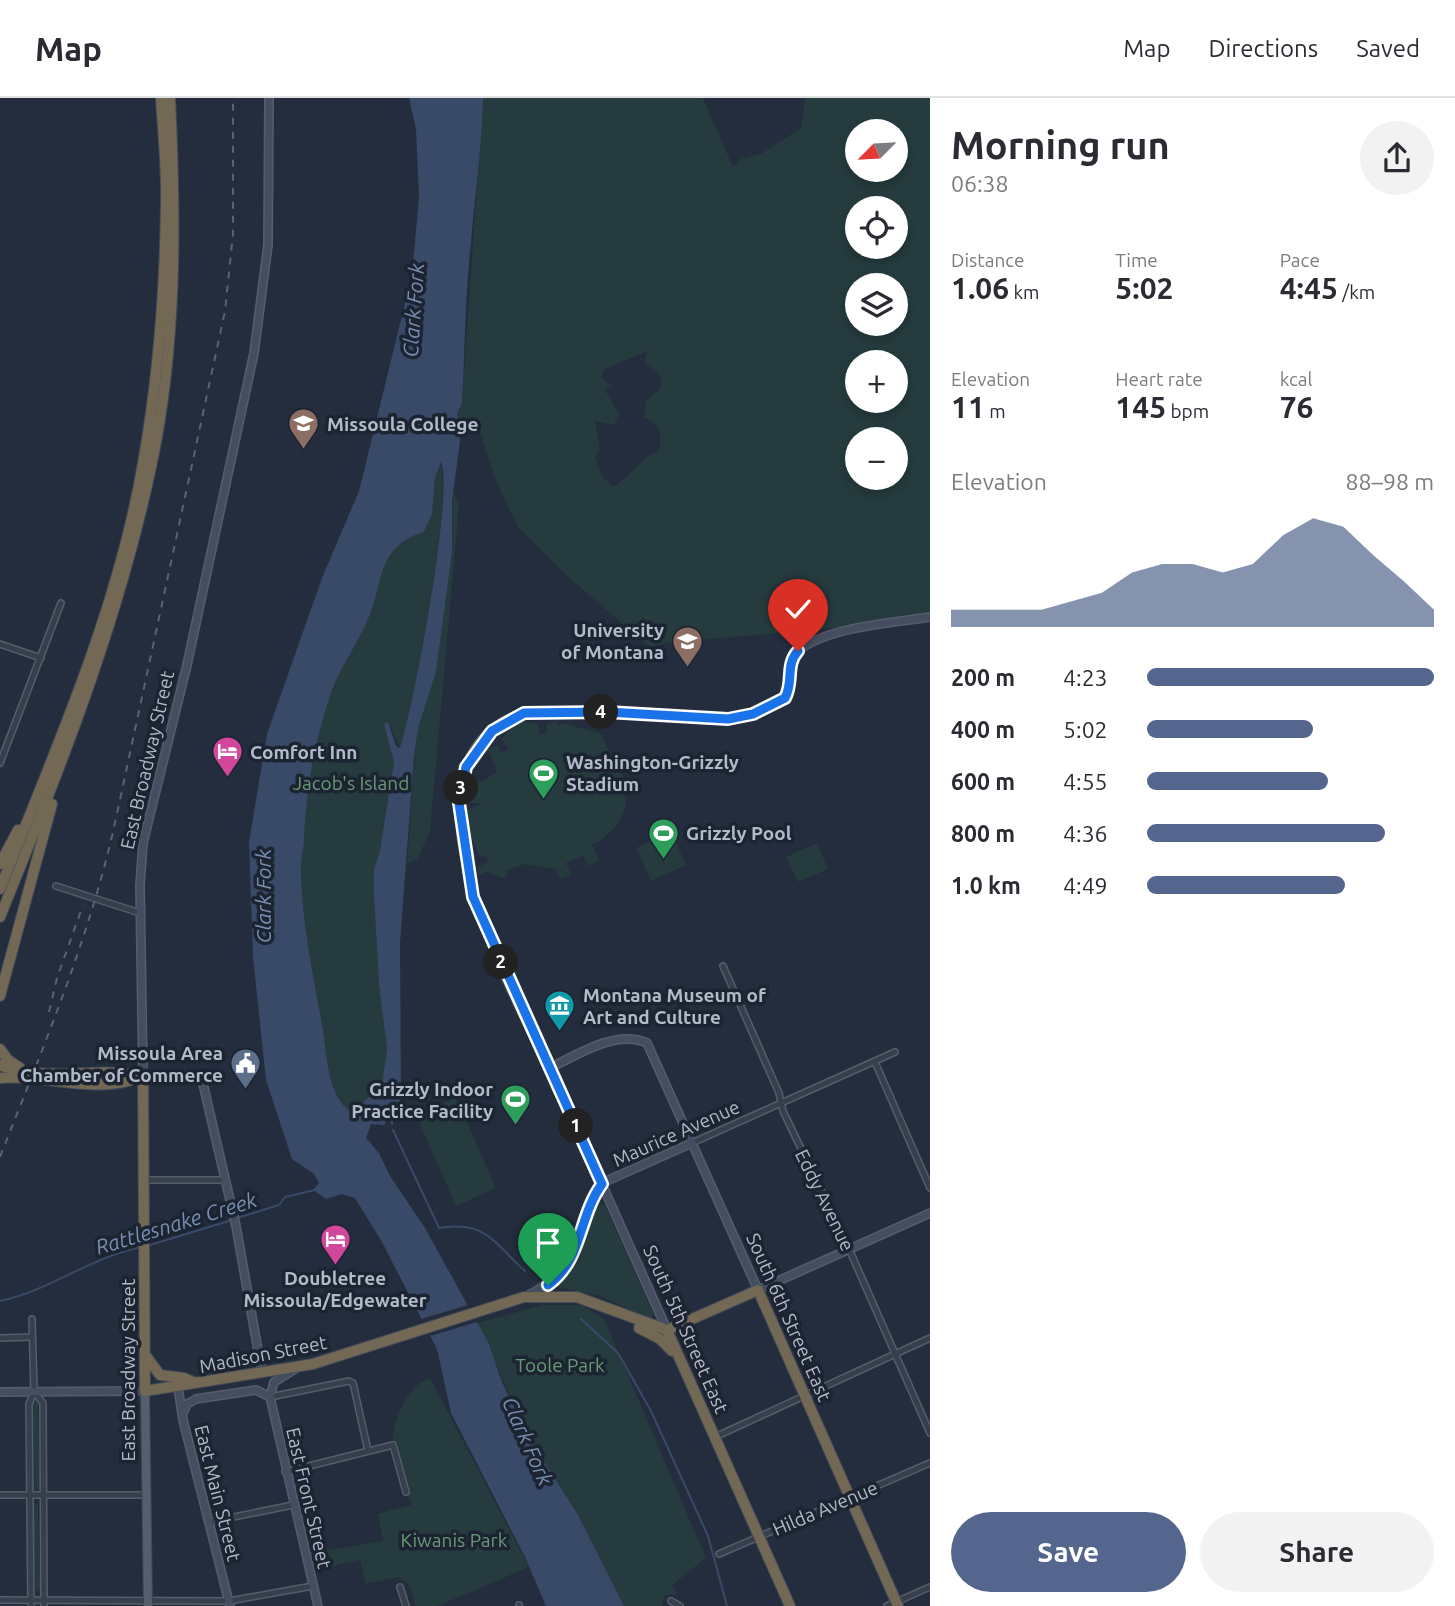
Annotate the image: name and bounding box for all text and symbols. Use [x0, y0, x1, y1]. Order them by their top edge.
text: Map [35, 30, 102, 67]
text: Map [1123, 35, 1170, 62]
text: Directions [1208, 35, 1318, 62]
text: Saved [1356, 35, 1420, 62]
north arrow [845, 119, 908, 182]
map controls [845, 119, 908, 490]
button: share [1360, 121, 1434, 195]
text: Morning run [951, 124, 1170, 166]
text: 06:38 [951, 171, 1009, 196]
button: locate [845, 196, 908, 259]
text: Distance [951, 249, 1025, 271]
text: Time [1115, 249, 1158, 271]
text: Pace [1280, 249, 1320, 271]
water label: Clark Fork [398, 262, 428, 358]
text: 1.06 [951, 271, 1009, 305]
text: 5:02 [1115, 271, 1173, 305]
text: 4:45 [1280, 271, 1338, 305]
button: layers [845, 273, 908, 336]
text: km [1009, 281, 1039, 303]
text: /km [1338, 281, 1375, 303]
button: + [845, 350, 908, 413]
text: Elevation [951, 368, 1030, 390]
text: Heart rate [1115, 368, 1203, 390]
text: kcal [1280, 368, 1312, 390]
text: 11 [951, 390, 985, 424]
text: 145 [1115, 390, 1166, 424]
text: 76 [1280, 390, 1314, 424]
text: m [985, 400, 1006, 422]
text: bpm [1166, 400, 1209, 422]
school or university icon: Missoula College [287, 407, 321, 451]
place label: Missoula College [327, 413, 479, 435]
button: − [845, 427, 908, 490]
text: Elevation [951, 469, 1047, 494]
text: 88–98 m [1346, 469, 1434, 494]
pin [768, 579, 828, 651]
icon: check [779, 590, 817, 628]
place label: University of Montana [561, 619, 664, 663]
school or university icon: University of Montana [670, 624, 704, 668]
text: 200 m [951, 665, 1015, 690]
text: 4:23 [1063, 665, 1108, 690]
street label: East Broadway Street [116, 668, 178, 852]
pin: 4 [584, 694, 618, 730]
text: 4 [595, 700, 606, 722]
text: 400 m [951, 717, 1015, 742]
text: 5:02 [1063, 717, 1108, 742]
hotel icon: Comfort Inn [210, 735, 244, 779]
place label: Comfort Inn [250, 741, 357, 763]
place label: Washington-Grizzly Stadium [566, 751, 739, 795]
sports icon: Washington-Grizzly Stadium [526, 756, 560, 800]
text: 600 m [951, 769, 1015, 794]
text: 4:55 [1063, 769, 1108, 794]
pin: 3 [444, 770, 478, 806]
park label: Jacob's Island [293, 772, 409, 794]
text: 3 [455, 776, 466, 798]
sports icon: Grizzly Pool [646, 816, 680, 860]
text: 800 m [951, 821, 1015, 846]
text: 4:36 [1063, 821, 1108, 846]
place label: Grizzly Pool [686, 822, 792, 844]
water label: Clark Fork [251, 849, 275, 943]
text: 1.0 km [951, 873, 1021, 898]
text: 4:49 [1063, 873, 1108, 898]
pin: 2 [484, 944, 518, 980]
text: 2 [495, 950, 506, 972]
place label: Montana Museum of Art and Culture [583, 984, 766, 1028]
museum icon: Montana Museum of Art and Culture [543, 989, 577, 1033]
place label: Missoula Area Chamber of Commerce [20, 1042, 223, 1086]
public building icon: Missoula Area Chamber of Commerce [229, 1047, 263, 1091]
place label: Grizzly Indoor Practice Facility [351, 1078, 493, 1122]
sports icon: Grizzly Indoor Practice Facility [499, 1083, 533, 1127]
street label: Maurice Avenue [609, 1095, 743, 1171]
pin: 1 [558, 1108, 594, 1144]
text: 1 [570, 1114, 581, 1136]
street label: Eddy Avenue [791, 1146, 859, 1254]
water label: Rattlesnake Creek [92, 1187, 260, 1259]
pin [518, 1213, 578, 1285]
hotel icon: Doubletree Missoula/Edgewater [318, 1222, 352, 1266]
icon: arrive [529, 1224, 567, 1262]
street label: South 6th Street East [742, 1230, 836, 1405]
street label: South 5th Street East [639, 1242, 733, 1417]
place label: Doubletree Missoula/Edgewater [243, 1267, 427, 1311]
street label: East Broadway Street [117, 1278, 139, 1461]
street label: Madison Street [197, 1331, 329, 1377]
park label: Toole Park [515, 1354, 605, 1376]
water label: Clark Fork [498, 1393, 558, 1489]
street label: East Main Street [190, 1423, 246, 1564]
street label: East Front Street [282, 1425, 336, 1571]
street label: Hilda Avenue [769, 1476, 881, 1540]
button: Save [951, 1512, 1186, 1592]
button: Share [1200, 1512, 1434, 1592]
park label: Kiwanis Park [401, 1529, 508, 1551]

